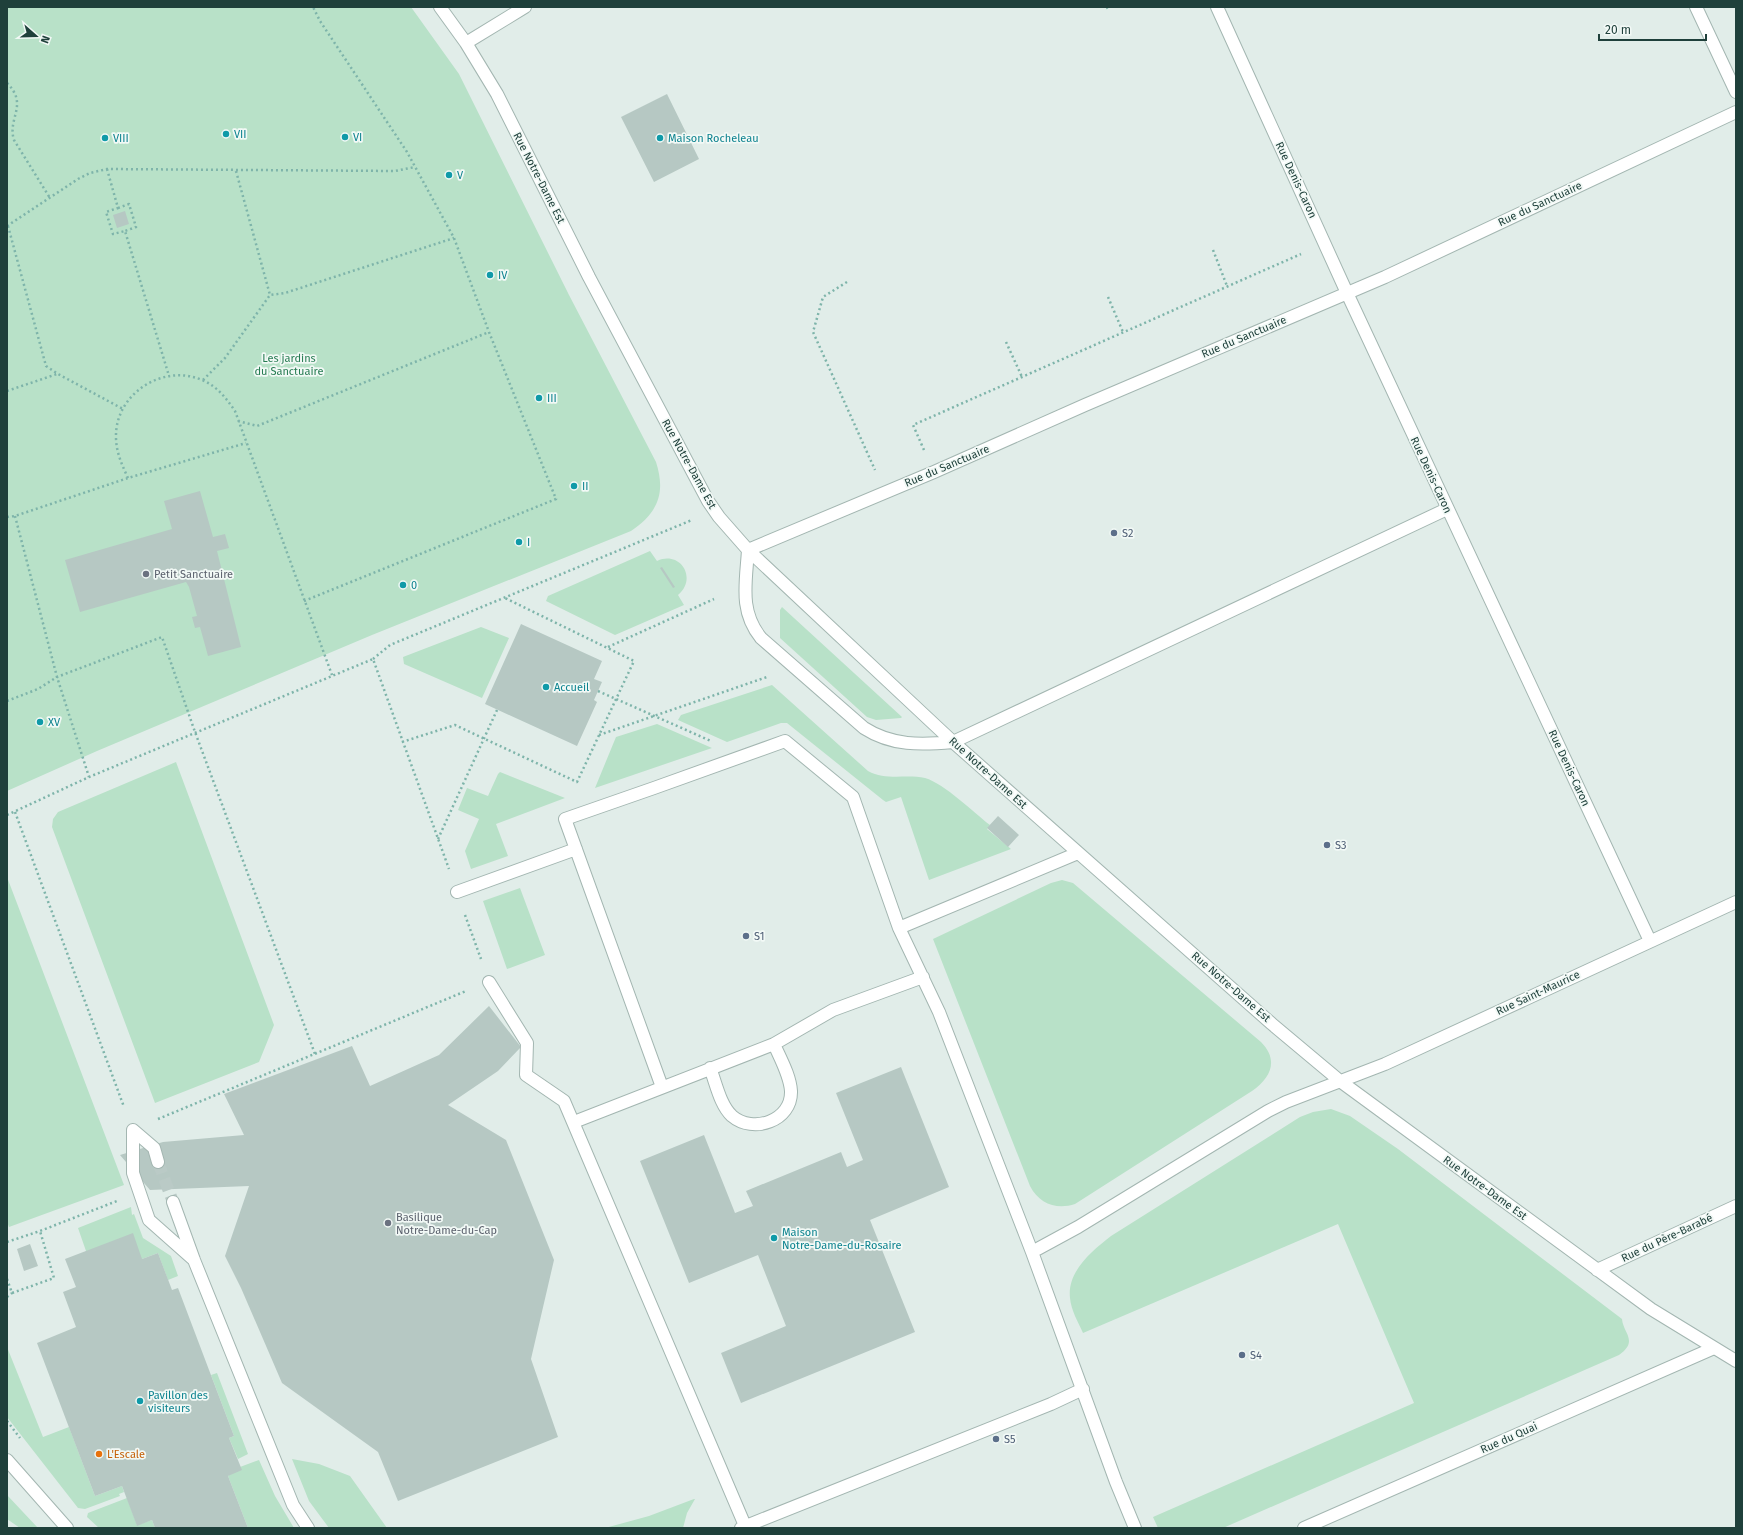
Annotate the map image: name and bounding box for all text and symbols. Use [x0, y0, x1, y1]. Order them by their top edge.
north arrow [16, 16, 56, 56]
scale bar [1599, 16, 1706, 42]
text: 20 m [1605, 23, 1631, 37]
text: N [38, 34, 52, 45]
place label: VII [234, 128, 247, 141]
marker: VII [221, 129, 231, 139]
street label: Rue Notre-Dame Est [510, 130, 568, 226]
place label: VI [353, 131, 362, 144]
place label: VIII [113, 132, 129, 145]
marker: VI [340, 132, 350, 142]
place label: Maison Rocheleau [668, 132, 759, 145]
marker: VIII [100, 133, 110, 143]
marker: Maison Rocheleau [655, 133, 665, 143]
street label: Rue Denis-Caron [1273, 140, 1319, 220]
place label: V [457, 169, 464, 182]
marker: V [444, 170, 454, 180]
street label: Rue du Sanctuaire [1496, 179, 1584, 229]
place label: IV [498, 269, 508, 282]
marker: IV [485, 270, 495, 280]
street label: Rue du Sanctuaire [1200, 313, 1288, 361]
park label: Les jardins du Sanctuaire [255, 352, 323, 378]
place label: III [547, 392, 557, 405]
marker: III [534, 393, 544, 403]
street label: Rue Notre-Dame Est [659, 417, 719, 511]
street label: Rue Denis-Caron [1408, 435, 1454, 515]
street label: Rue du Sanctuaire [903, 442, 991, 490]
place label: II [582, 480, 589, 493]
marker: II [569, 481, 579, 491]
place label: S2 [1122, 527, 1133, 540]
marker: S2 [1109, 528, 1119, 538]
place label: I [527, 536, 530, 549]
marker: I [514, 537, 524, 547]
place label: Petit Sanctuaire [154, 568, 233, 581]
marker: Petit Sanctuaire [141, 569, 151, 579]
place label: 0 [411, 579, 417, 592]
marker: 0 [398, 580, 408, 590]
place label: Accueil [554, 681, 589, 694]
marker: Accueil [541, 682, 551, 692]
place label: XV [48, 716, 61, 729]
marker: XV [35, 717, 45, 727]
street label: Rue Denis-Caron [1546, 728, 1592, 808]
street label: Rue Notre-Dame Est [946, 735, 1030, 811]
place label: S3 [1335, 839, 1346, 852]
marker: S3 [1322, 840, 1332, 850]
place label: S1 [754, 930, 764, 943]
marker: S1 [741, 931, 751, 941]
street label: Rue Notre-Dame Est [1189, 949, 1273, 1025]
street label: Rue Saint-Maurice [1494, 968, 1582, 1018]
street label: Rue Notre-Dame Est [1441, 1153, 1529, 1223]
place label: Basilique Notre-Dame-du-Cap [396, 1211, 497, 1237]
street label: Rue du Père-Barabé [1619, 1211, 1715, 1265]
marker: Basilique Notre-Dame-du-Cap [383, 1218, 393, 1228]
place label: Maison Notre-Dame-du-Rosaire [782, 1226, 901, 1252]
marker: Maison Notre-Dame-du-Rosaire [769, 1233, 779, 1243]
place label: S4 [1250, 1349, 1262, 1362]
marker: S4 [1237, 1350, 1247, 1360]
place label: Pavillon des visiteurs [148, 1389, 208, 1415]
marker: Pavillon des visiteurs [135, 1396, 145, 1406]
street label: Rue du Quai [1479, 1420, 1539, 1456]
place label: S5 [1004, 1433, 1016, 1446]
marker: S5 [991, 1434, 1001, 1444]
place label: L'Escale [107, 1448, 145, 1461]
marker: L'Escale [94, 1449, 104, 1459]

